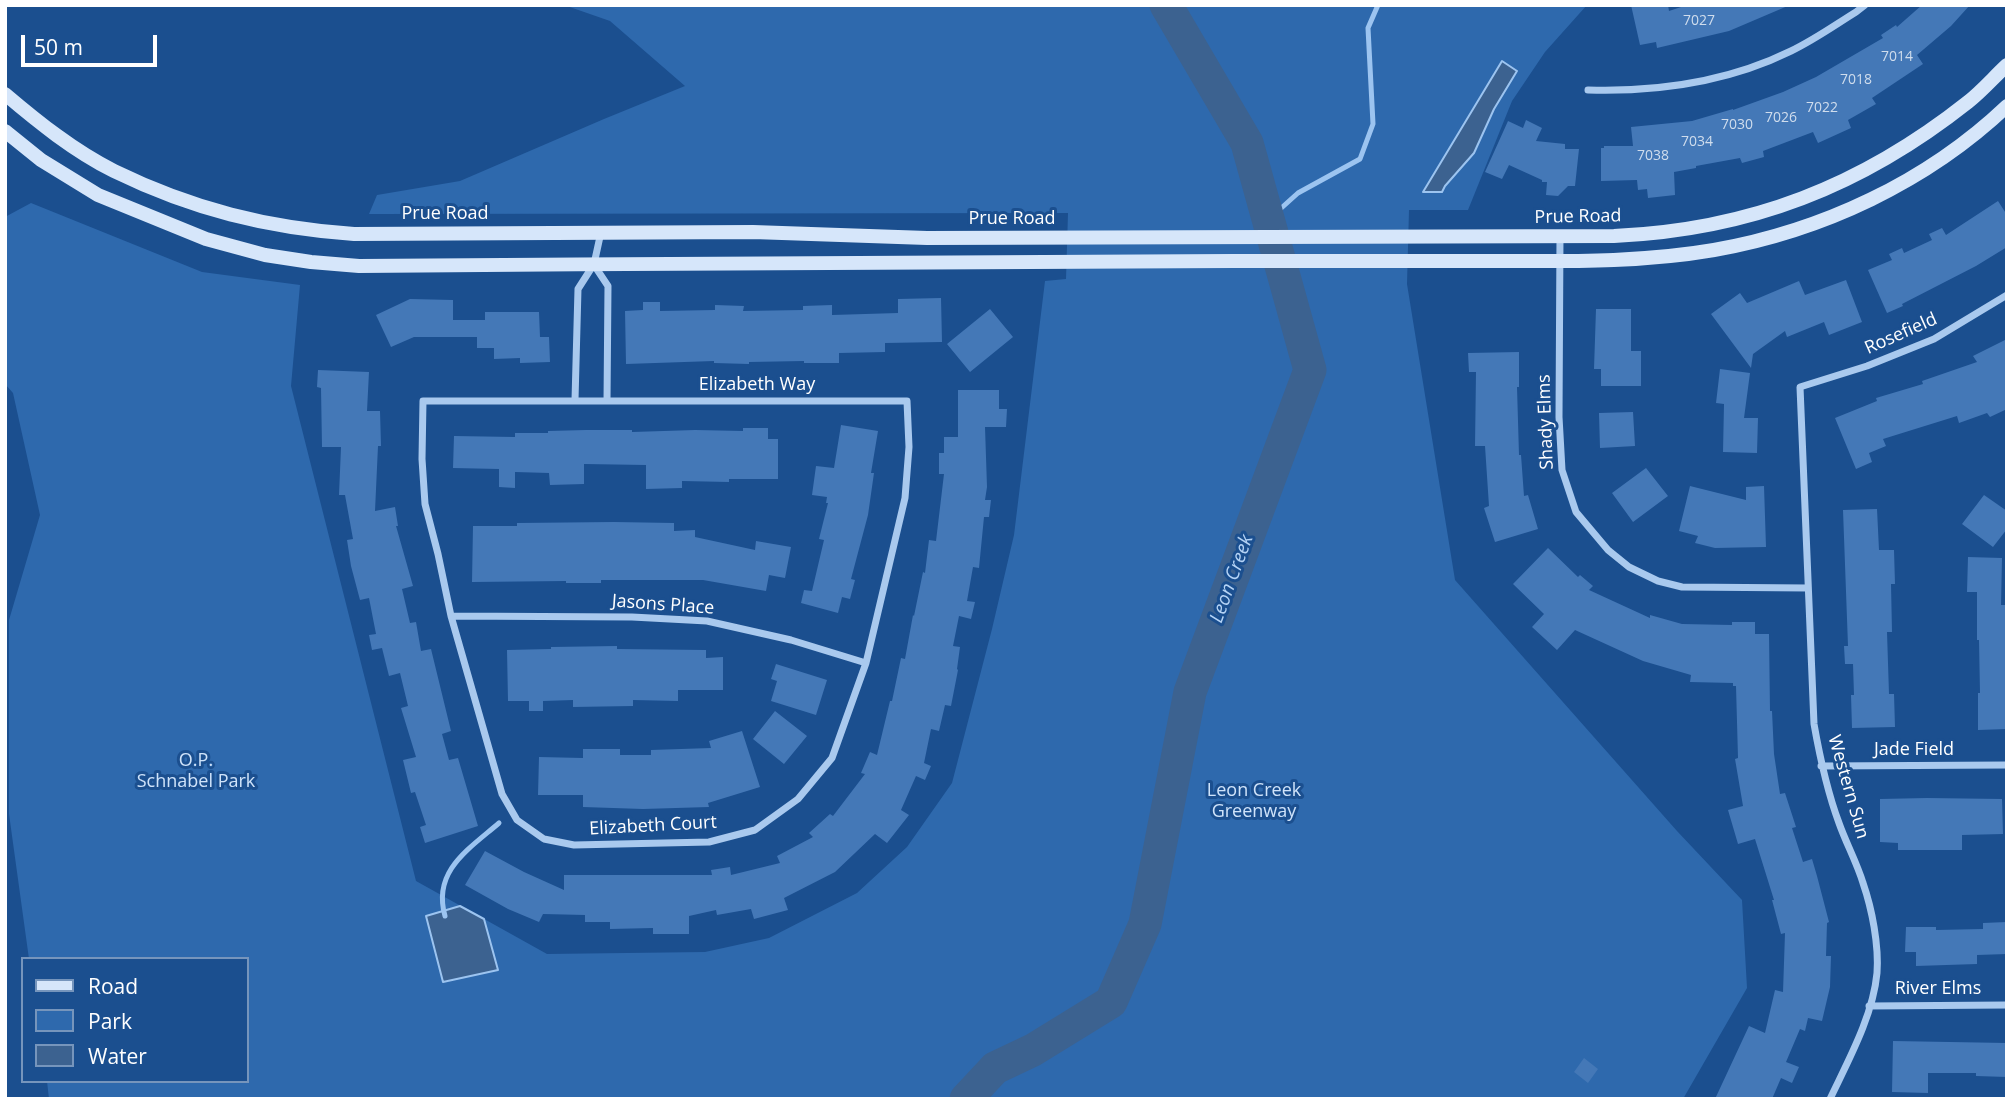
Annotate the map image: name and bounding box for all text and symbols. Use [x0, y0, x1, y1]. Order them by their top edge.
house number: 7027 [1683, 13, 1715, 29]
scale bar [24, 21, 161, 65]
text: 50 m [34, 33, 83, 61]
house number: 7014 [1881, 49, 1913, 65]
house number: 7018 [1840, 72, 1872, 88]
house number: 7022 [1806, 100, 1838, 116]
house number: 7026 [1765, 110, 1797, 126]
house number: 7030 [1721, 117, 1753, 133]
house number: 7034 [1681, 134, 1713, 150]
house number: 7038 [1637, 148, 1669, 164]
street label: Prue Road [402, 203, 488, 225]
street label: Prue Road [1534, 205, 1622, 229]
street label: Prue Road [969, 208, 1055, 230]
street label: Rosefield [1861, 308, 1941, 360]
street label: Elizabeth Way [699, 374, 815, 396]
street label: Shady Elms [1534, 374, 1558, 470]
water label: Leon Creek [1206, 532, 1258, 626]
street label: Jasons Place [611, 591, 715, 619]
street label: Western Sun [1823, 733, 1873, 841]
street label: Jade Field [1874, 739, 1954, 761]
park label: O.P. Schnabel Park [137, 750, 255, 792]
park label: Leon Creek Greenway [1207, 780, 1301, 822]
street label: Elizabeth Court [589, 812, 717, 840]
legend [21, 957, 248, 1083]
text: Road [88, 972, 138, 1000]
street label: River Elms [1895, 978, 1981, 1000]
text: Park [88, 1007, 132, 1035]
text: Water [88, 1042, 147, 1070]

